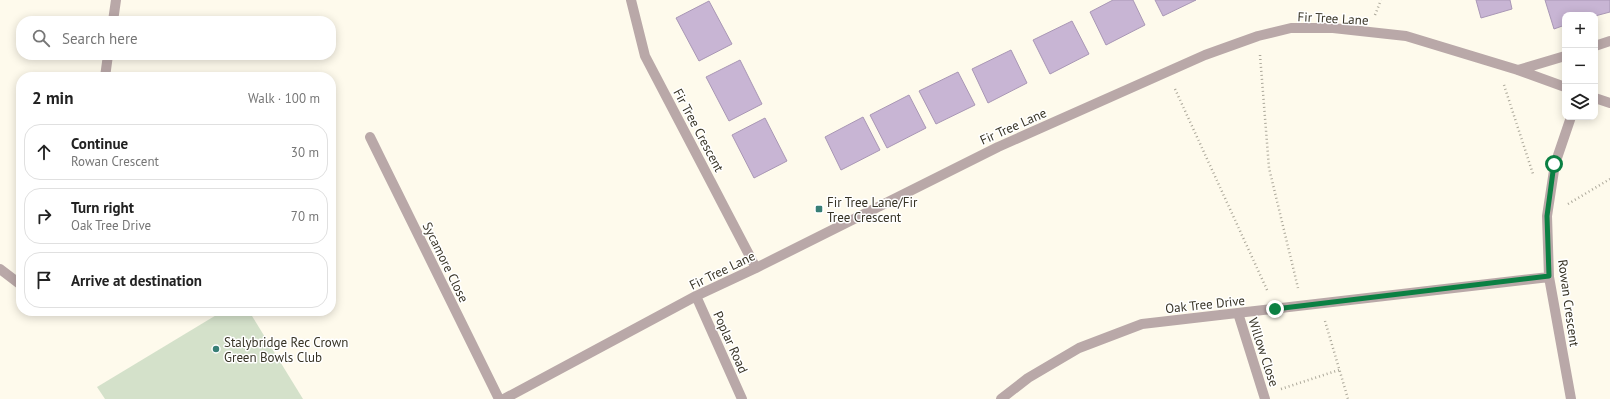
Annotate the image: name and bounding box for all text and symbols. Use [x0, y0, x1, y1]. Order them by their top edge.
street label: Fir Tree Lane [1297, 8, 1369, 29]
map controls [1562, 12, 1598, 120]
button: + [1562, 12, 1598, 48]
search box [16, 16, 336, 60]
icon: search [30, 27, 52, 49]
text: Search here [62, 29, 138, 48]
button: − [1562, 48, 1598, 84]
button: layers [1562, 84, 1598, 120]
street label: Fir Tree Crescent [669, 86, 728, 175]
text: 2 min [32, 87, 73, 109]
text: Walk · 100 m [248, 90, 320, 107]
street label: Fir Tree Lane [977, 104, 1049, 149]
text: Continue [71, 134, 128, 153]
icon: ahead [33, 141, 55, 163]
text: 30 m [291, 144, 319, 161]
text: Rowan Crescent [71, 153, 159, 170]
route start [1545, 155, 1563, 173]
place label: Fir Tree Lane/Fir Tree Crescent [827, 194, 918, 226]
text: Turn right [71, 198, 134, 217]
marker: Fir Tree Lane/Fir Tree Crescent [814, 204, 824, 214]
icon: right [33, 205, 55, 227]
text: 70 m [291, 208, 319, 225]
text: Oak Tree Drive [71, 217, 151, 234]
street label: Sycamore Close [419, 219, 472, 305]
street label: Fir Tree Lane [687, 247, 758, 294]
street label: Rowan Crescent [1554, 258, 1583, 348]
icon: arrive [33, 269, 55, 291]
text: Arrive at destination [71, 271, 202, 290]
street label: Oak Tree Drive [1164, 292, 1246, 317]
route end [1266, 300, 1284, 318]
street label: Poplar Road [709, 308, 752, 376]
street label: Willow Close [1244, 315, 1283, 389]
place label: Stalybridge Rec Crown Green Bowls Club [224, 334, 348, 366]
marker: Stalybridge Rec Crown Green Bowls Club [211, 344, 221, 354]

